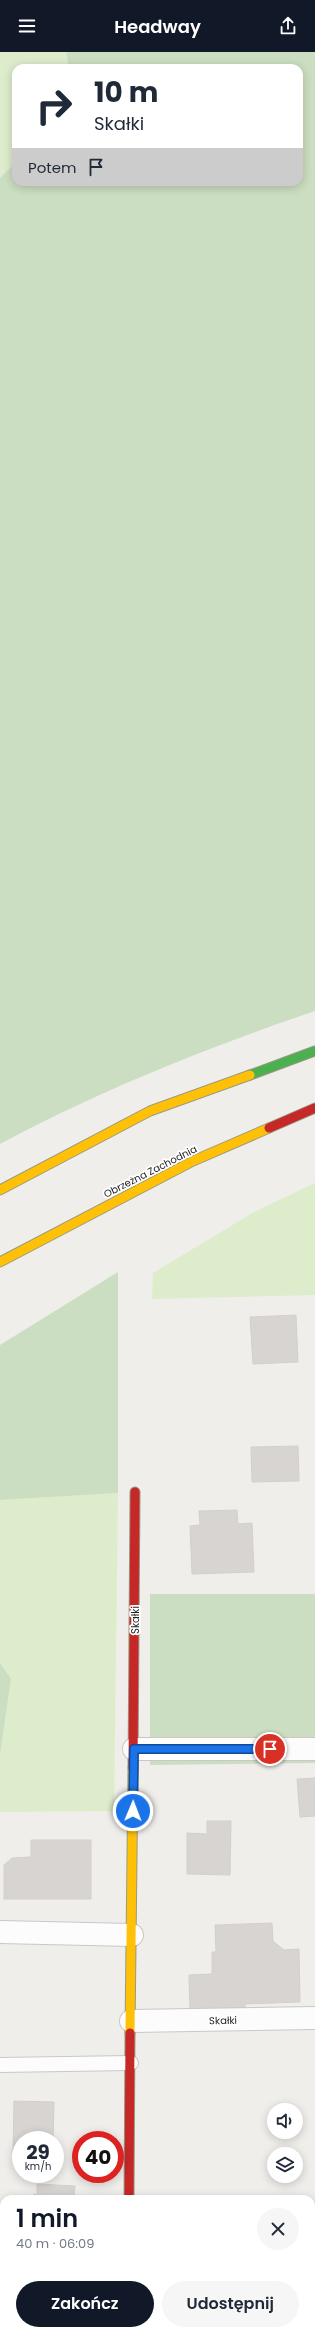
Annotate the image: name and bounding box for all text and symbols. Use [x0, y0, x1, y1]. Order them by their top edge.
text: Headway [114, 14, 201, 39]
icon: menu [16, 15, 38, 37]
icon: share [277, 15, 299, 37]
text: 10 m [94, 73, 158, 112]
icon: right [28, 80, 80, 132]
text: Skałki [94, 111, 144, 136]
icon: arrive [85, 156, 107, 178]
text: Potem [28, 157, 77, 178]
street label: Obrzeżna Zachodnia [101, 1141, 199, 1201]
street label: Skałki [128, 1606, 143, 1634]
pin [253, 1732, 287, 1766]
icon: arrive [259, 1738, 281, 1760]
position arrow [112, 1790, 154, 1832]
street label: Skałki [209, 2013, 237, 2028]
map controls [267, 2103, 303, 2183]
button: sound [267, 2103, 303, 2139]
speed limit sign: 40 [72, 2131, 124, 2183]
text: 29 [26, 2138, 50, 2166]
button: layers [267, 2147, 303, 2183]
text: km/h [25, 2159, 51, 2174]
text: 1 min [16, 2202, 78, 2235]
button: close [257, 2208, 299, 2250]
text: 40 m · 06:09 [16, 2234, 94, 2253]
button: Zakończ [16, 2281, 154, 2327]
button: Udostępnij [162, 2281, 299, 2327]

